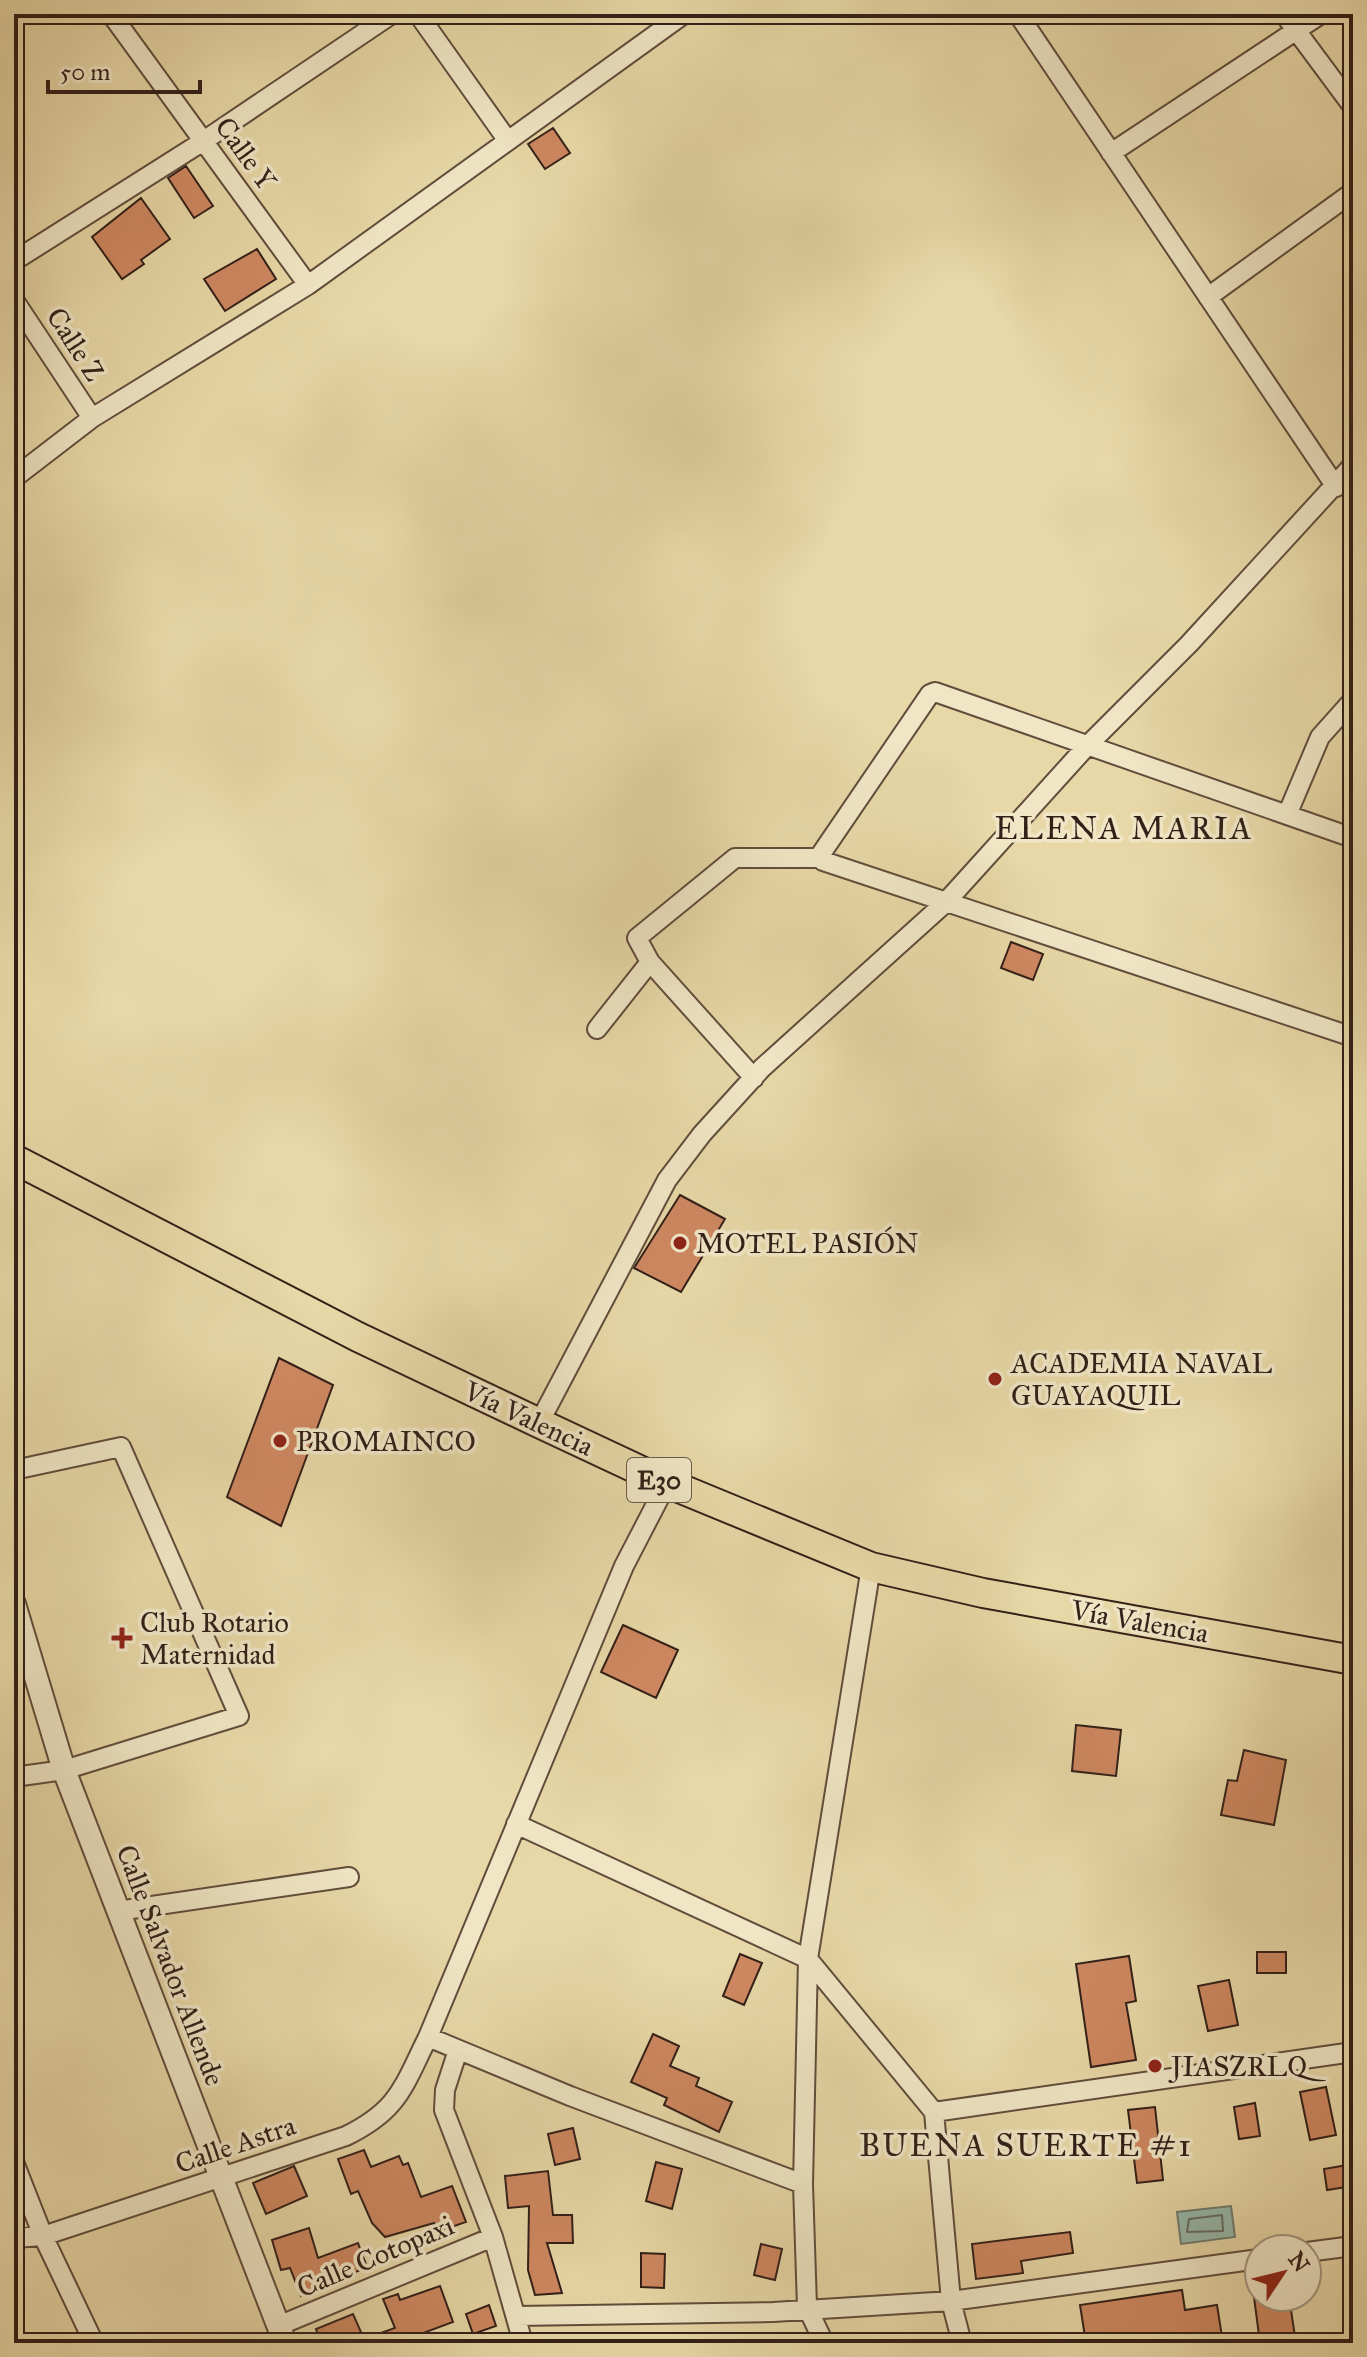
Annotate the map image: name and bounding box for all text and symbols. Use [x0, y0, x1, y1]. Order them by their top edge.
scale bar [48, 44, 200, 94]
text: 50 m [60, 57, 110, 87]
street label: Calle Y [207, 110, 284, 198]
street label: Calle Z [39, 301, 112, 388]
district label: ELENA MARIA [994, 809, 1254, 848]
place label: MOTEL PASIÓN [696, 1226, 918, 1261]
marker: MOTEL PASIÓN [671, 1234, 689, 1252]
place label: ACADEMIA NAVAL GUAYAQUIL [1010, 1346, 1273, 1413]
marker: ACADEMIA NAVAL GUAYAQUIL [986, 1370, 1004, 1388]
street label: Vía Valencia [458, 1373, 599, 1464]
place label: PROMAINCO [296, 1424, 476, 1459]
marker: PROMAINCO [271, 1432, 289, 1450]
road number: E30 [627, 1458, 691, 1502]
street label: Vía Valencia [1067, 1592, 1212, 1651]
place label: Club Rotario Maternidad [140, 1605, 289, 1672]
marker: Club Rotario Maternidad [111, 1627, 133, 1649]
street label: Calle Salvador Allende [108, 1840, 233, 2091]
place label: JIASZRLQ [1168, 2049, 1326, 2084]
marker: JIASZRLQ [1146, 2057, 1164, 2075]
street label: Calle Astra [170, 2108, 300, 2181]
district label: BUENA SUERTE #1 [859, 2126, 1193, 2165]
street label: Calle Cotopaxi [291, 2208, 459, 2305]
north arrow [1243, 2233, 1323, 2313]
text: N [1283, 2246, 1316, 2277]

